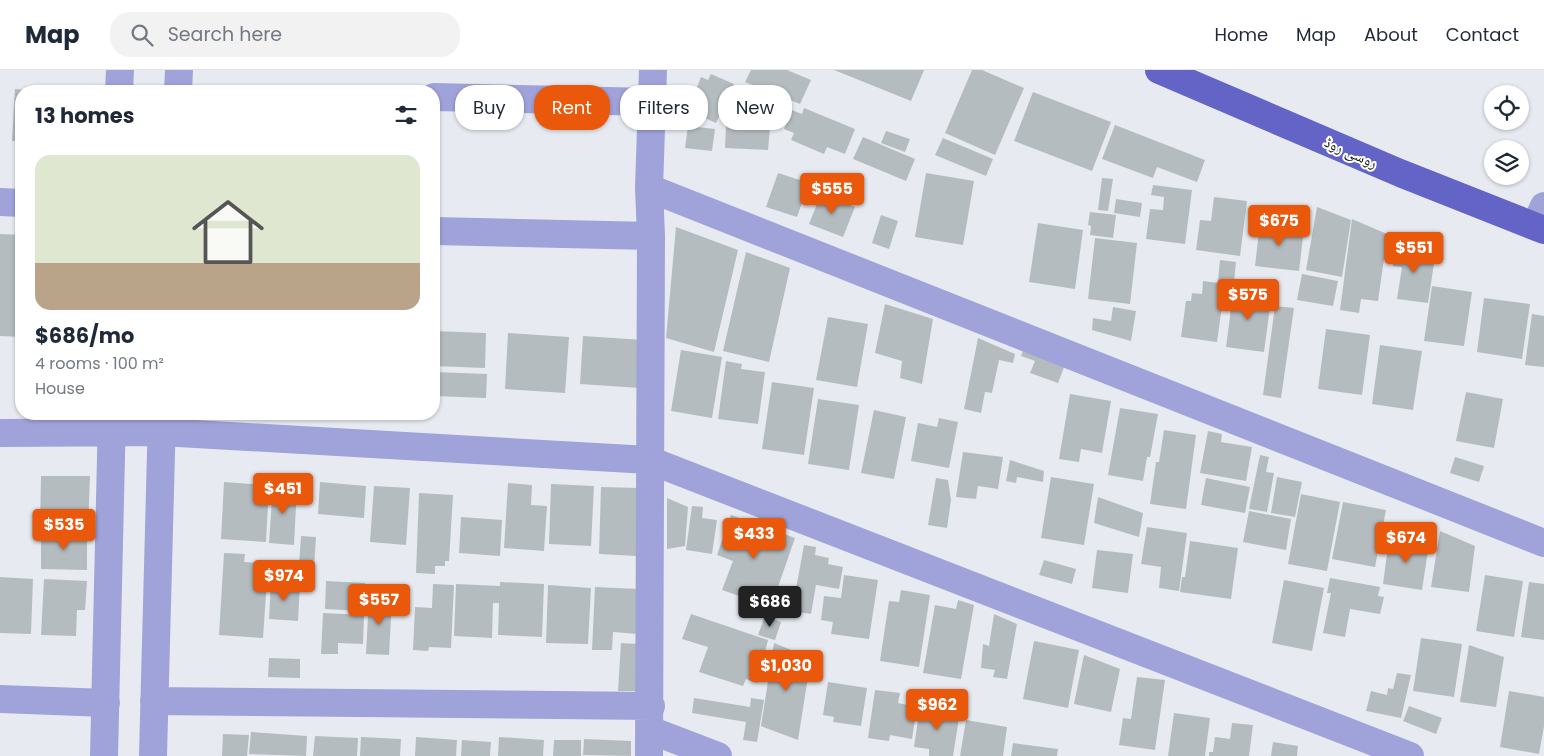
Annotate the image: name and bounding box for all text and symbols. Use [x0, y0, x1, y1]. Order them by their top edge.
search box [110, 12, 460, 57]
text: Map [25, 18, 80, 51]
icon: search [128, 21, 156, 49]
text: Search here [168, 21, 282, 48]
text: Home [1214, 22, 1268, 47]
text: Map [1296, 22, 1336, 47]
text: About [1364, 22, 1418, 47]
text: Contact [1446, 22, 1519, 47]
chip: Buy [455, 85, 524, 130]
chip: Rent [534, 85, 610, 130]
chip: Filters [620, 85, 708, 130]
chip: New [718, 85, 792, 130]
map controls [1484, 85, 1529, 185]
button: locate [1484, 85, 1529, 130]
text: 13 homes [35, 101, 134, 130]
icon: filters [392, 101, 420, 129]
street label: روسی روڈ [1321, 131, 1381, 173]
button: layers [1484, 140, 1529, 185]
pin: $555 [802, 172, 862, 215]
text: $555 [811, 177, 853, 200]
icon: home [183, 187, 273, 277]
pin: $675 [1249, 204, 1309, 247]
text: $675 [1259, 209, 1299, 232]
pin: $551 [1384, 232, 1444, 274]
text: $551 [1395, 236, 1433, 259]
pin: $575 [1218, 278, 1278, 321]
text: $575 [1228, 283, 1268, 306]
text: $686/mo [35, 321, 134, 350]
text: 4 rooms · 100 m² [35, 352, 164, 375]
text: House [35, 377, 85, 400]
pin: $451 [253, 472, 313, 515]
text: $451 [264, 477, 302, 500]
pin: $535 [34, 508, 94, 551]
text: $535 [43, 513, 85, 536]
pin: $433 [724, 518, 784, 560]
text: $433 [734, 522, 774, 545]
pin: $674 [1376, 522, 1436, 564]
text: $674 [1386, 526, 1426, 549]
pin: $974 [254, 560, 314, 602]
text: $974 [264, 564, 304, 587]
pin: $557 [349, 584, 409, 626]
pin: $686 [740, 586, 800, 628]
text: $557 [359, 588, 399, 611]
text: $686 [749, 590, 791, 613]
pin: $1,030 [745, 650, 827, 692]
text: $1,030 [760, 654, 812, 677]
pin: $962 [907, 688, 967, 731]
text: $962 [917, 693, 957, 716]

